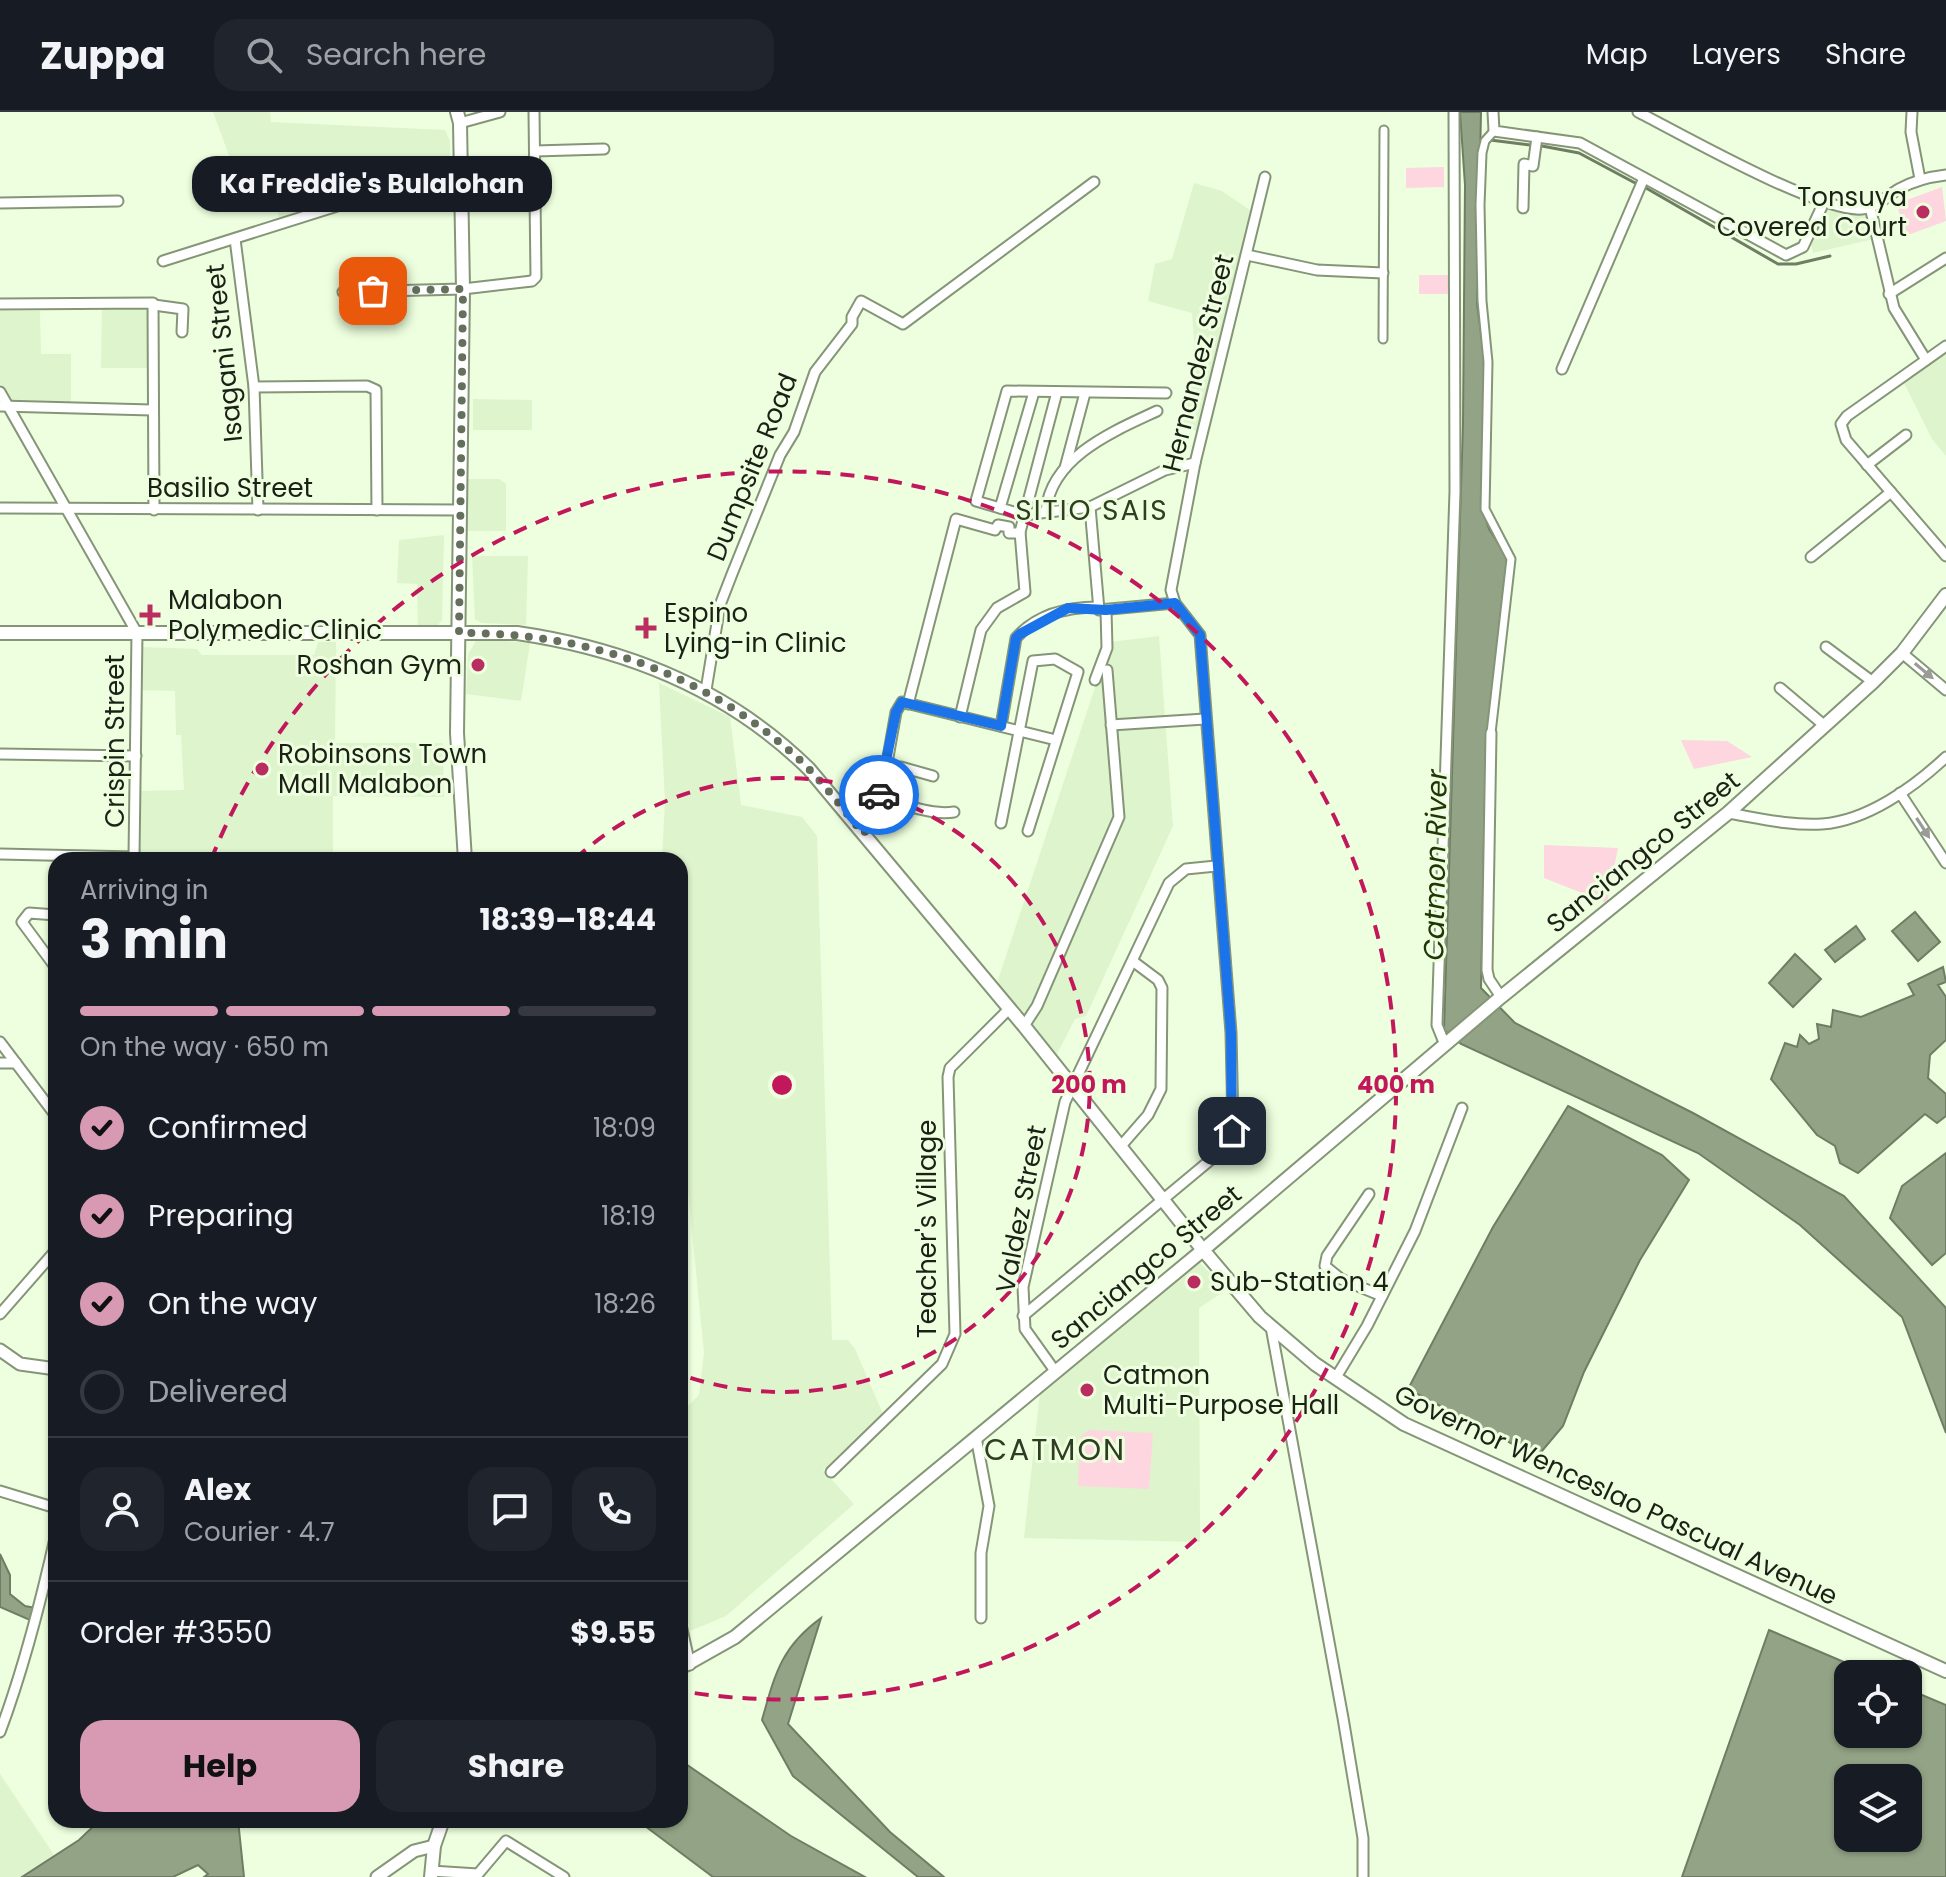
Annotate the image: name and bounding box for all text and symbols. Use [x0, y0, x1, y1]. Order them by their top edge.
search box [214, 19, 774, 91]
text: Zuppa [40, 29, 166, 82]
icon: search [242, 33, 286, 77]
text: Search here [306, 33, 486, 76]
text: Map [1586, 35, 1648, 74]
text: Layers [1692, 35, 1781, 74]
text: Share [1825, 35, 1906, 74]
callout: Ka Freddie's Bulalohan [193, 155, 553, 211]
text: Ka Freddie's Bulalohan [220, 166, 524, 202]
place label: Tonsuya Covered Court [1717, 179, 1907, 245]
marker: Tonsuya Covered Court [1914, 203, 1932, 221]
street label: Hernandez Street [1154, 250, 1242, 476]
pin [339, 257, 407, 325]
street label: Isagani Street [197, 262, 251, 444]
icon: bag [351, 269, 395, 313]
street label: Dumpsite Road [698, 368, 806, 566]
street label: Basilio Street [147, 470, 313, 506]
district label: SITIO SAIS [1015, 491, 1169, 530]
place label: Malabon Polymedic Clinic [168, 582, 382, 648]
place label: Espino Lying-in Clinic [664, 595, 846, 661]
marker: Malabon Polymedic Clinic [139, 604, 161, 626]
marker: Espino Lying-in Clinic [635, 617, 657, 639]
place label: Roshan Gym [297, 647, 462, 683]
street label: Crispin Street [97, 654, 133, 828]
marker: Roshan Gym [469, 656, 487, 674]
one-way arrow [1914, 662, 1934, 679]
place label: Robinsons Town Mall Malabon [278, 736, 487, 802]
courier [839, 755, 919, 835]
marker: Robinsons Town Mall Malabon [253, 760, 271, 778]
street label: Sanciangco Street [1539, 763, 1747, 941]
water label: Catmon River [1414, 769, 1457, 961]
icon: car [857, 773, 901, 817]
one-way arrow [1915, 818, 1930, 839]
text: Arriving in [80, 872, 209, 908]
text: 18:39–18:44 [479, 898, 656, 941]
text: 3 min [80, 903, 228, 976]
text: On the way · 650 m [80, 1029, 329, 1065]
text: 200 m [1051, 1068, 1127, 1101]
text: 400 m [1357, 1068, 1435, 1101]
centre of rings [768, 1071, 796, 1099]
pin [1198, 1097, 1266, 1165]
icon: check [80, 1106, 124, 1150]
text: Confirmed [148, 1106, 308, 1149]
icon: home [1210, 1109, 1254, 1153]
text: 18:09 [593, 1110, 656, 1146]
street label: Teacher's Village [909, 1120, 945, 1338]
street label: Valdez Street [987, 1122, 1055, 1296]
street label: Sanciangco Street [1043, 1176, 1249, 1358]
icon: check [80, 1194, 124, 1238]
text: Preparing [148, 1194, 294, 1237]
text: 18:19 [601, 1198, 656, 1234]
place label: Sub-Station 4 [1210, 1264, 1389, 1300]
marker: Sub-Station 4 [1185, 1273, 1203, 1291]
icon: check [80, 1282, 124, 1326]
text: On the way [148, 1282, 317, 1325]
text: 18:26 [594, 1286, 656, 1322]
place label: Catmon Multi-Purpose Hall [1103, 1357, 1339, 1423]
text: Delivered [148, 1370, 288, 1413]
street label: Governor Wenceslao Pascual Avenue [1388, 1376, 1844, 1614]
marker: Catmon Multi-Purpose Hall [1078, 1381, 1096, 1399]
district label: CATMON [984, 1428, 1126, 1471]
button: person [80, 1467, 164, 1551]
button: chat [468, 1467, 552, 1551]
button: phone [572, 1467, 656, 1551]
text: Alex [184, 1468, 251, 1511]
text: Courier · 4.7 [184, 1514, 335, 1550]
text: Order #3550 [80, 1611, 272, 1654]
text: $9.55 [570, 1611, 656, 1654]
map controls [1834, 1660, 1922, 1852]
button: locate [1834, 1660, 1922, 1748]
button: Help [80, 1720, 360, 1812]
button: Share [376, 1720, 656, 1812]
button: layers [1834, 1764, 1922, 1852]

